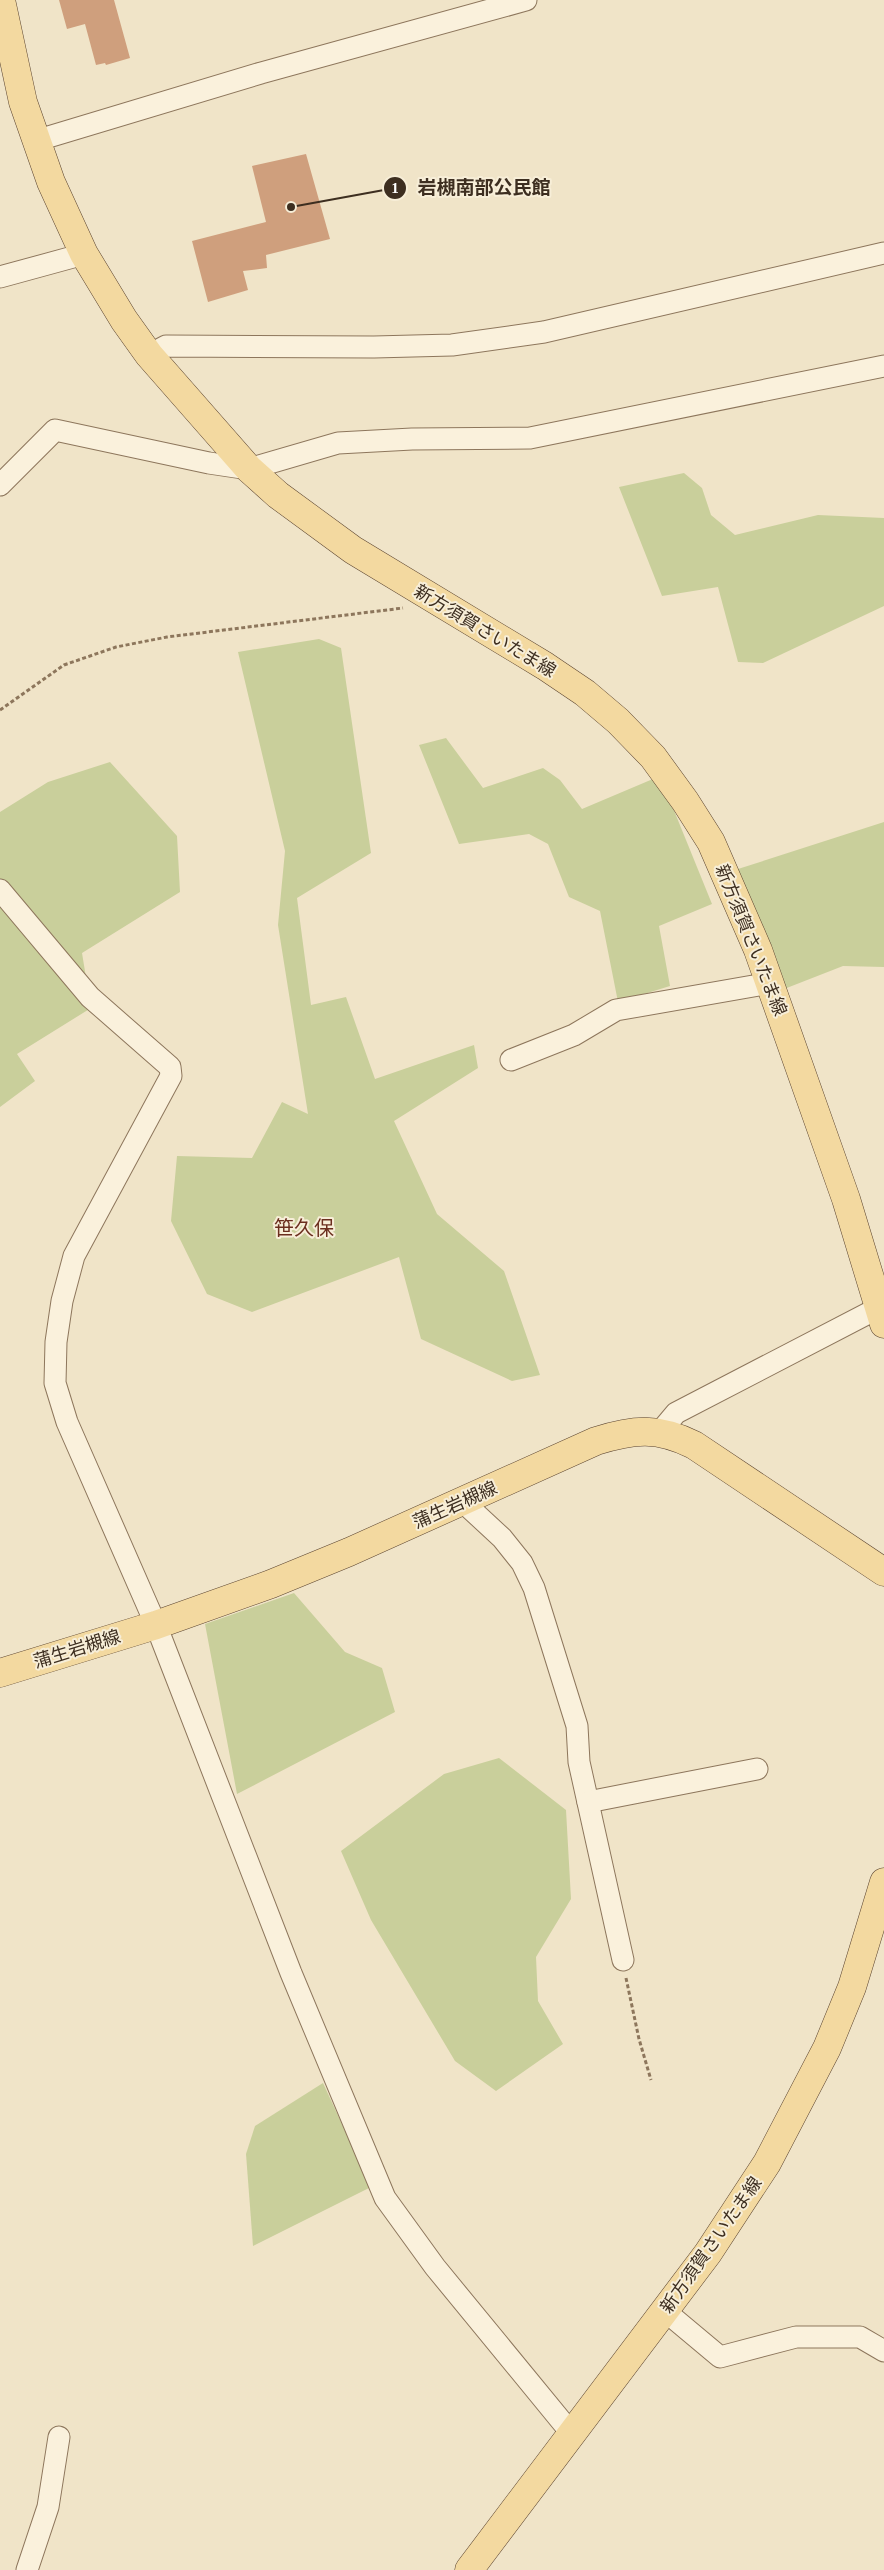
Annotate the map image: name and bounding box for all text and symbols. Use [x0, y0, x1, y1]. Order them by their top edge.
callout: 岩槻南部公民館 [382, 171, 560, 205]
text: 岩槻南部公民館 [417, 177, 551, 198]
text: 1 [391, 180, 399, 196]
street label: 新方須賀さいたま線 [411, 581, 559, 681]
street label: 新方須賀さいたま線 [711, 861, 791, 1019]
district label: 笹久保 [274, 1217, 334, 1239]
street label: 蒲生岩槻線 [410, 1478, 500, 1532]
street label: 蒲生岩槻線 [31, 1626, 123, 1672]
street label: 新方須賀さいたま線 [657, 2173, 765, 2317]

